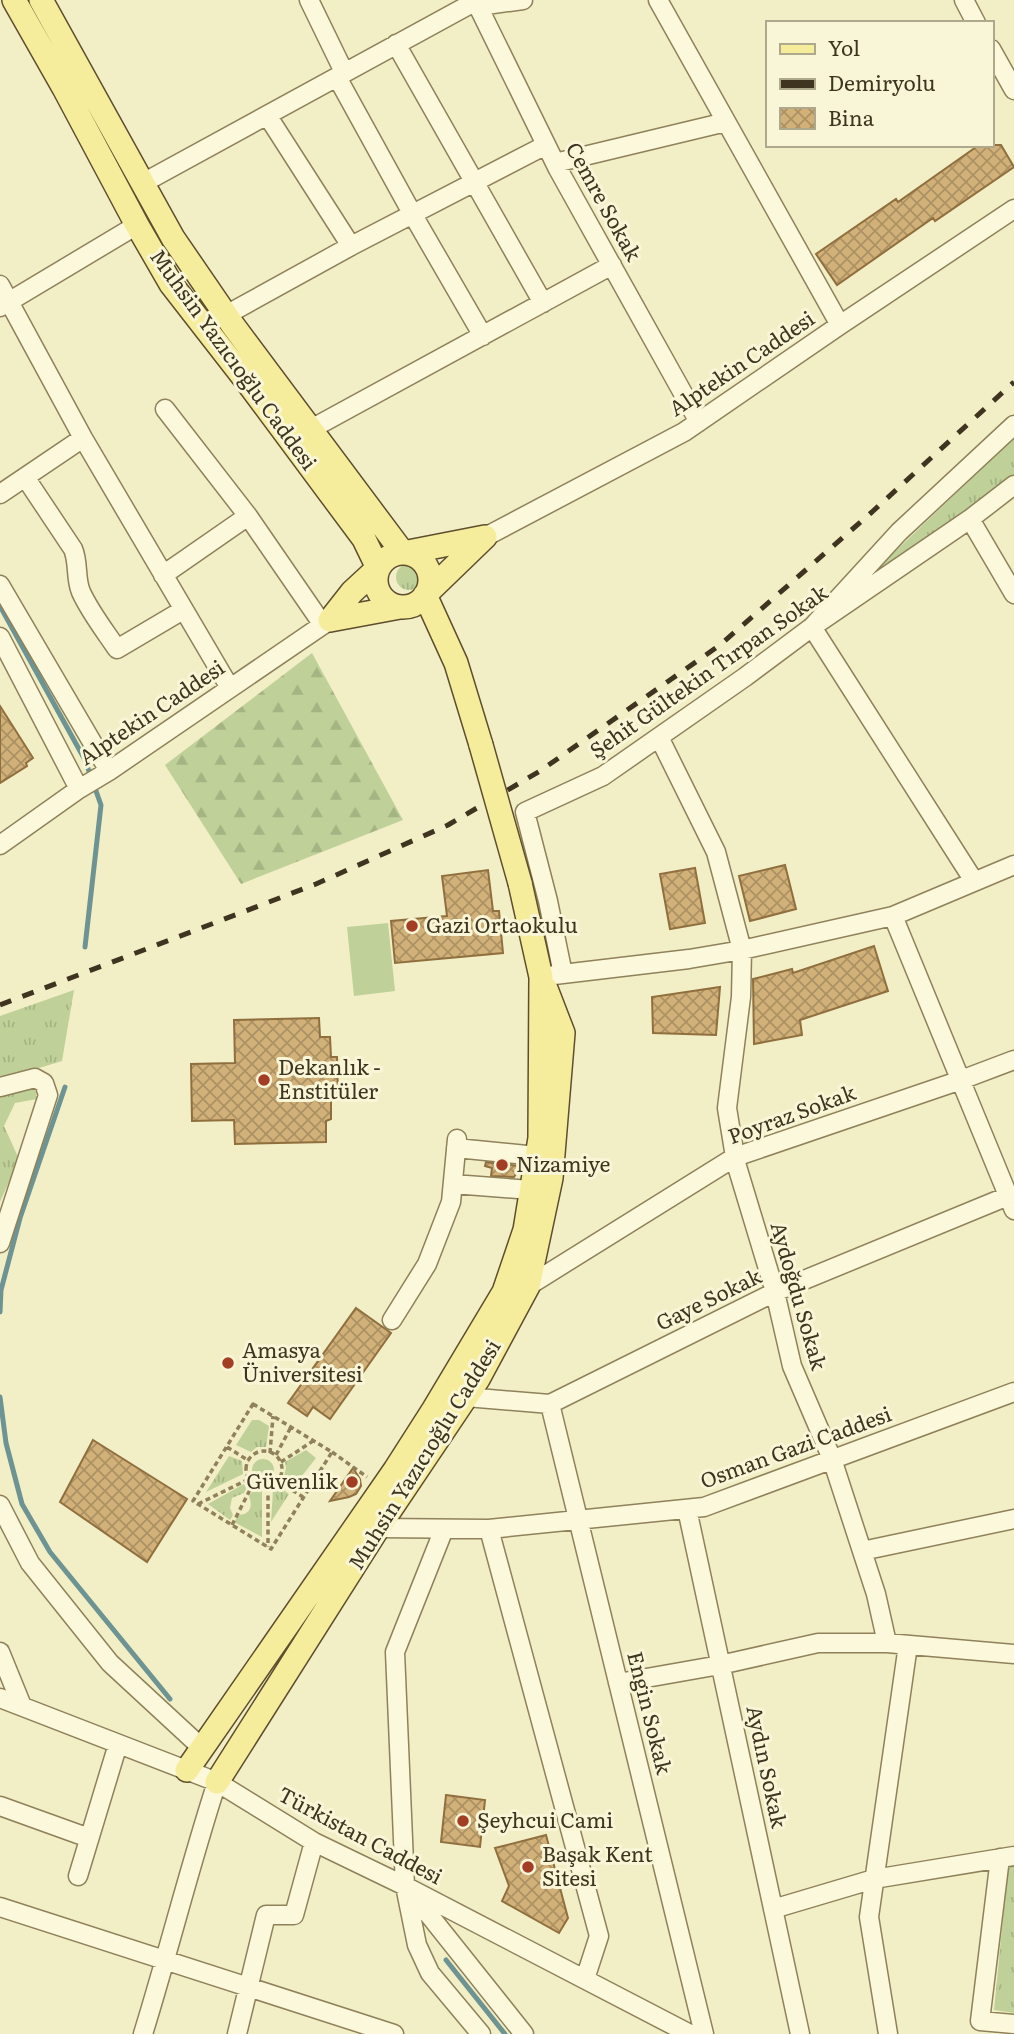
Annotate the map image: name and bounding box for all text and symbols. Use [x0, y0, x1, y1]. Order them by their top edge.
legend [766, 21, 993, 147]
text: Yol [828, 31, 860, 62]
text: Demiryolu [828, 66, 936, 97]
text: Bina [828, 101, 875, 132]
street label: Cemre Sokak [560, 136, 651, 266]
street label: Muhsin Yazıcıoğlu Caddesi [144, 242, 326, 475]
street label: Alptekin Caddesi [662, 302, 820, 422]
street label: Şehit Gültekin Tırpan Sokak [582, 576, 833, 764]
street label: Alptekin Caddesi [72, 651, 230, 771]
place label: Gazi Ortaokulu [426, 908, 578, 939]
marker: Gazi Ortaokulu [404, 918, 420, 934]
place label: Dekanlık - Enstitüler [278, 1050, 381, 1105]
marker: Dekanlık - Enstitüler [256, 1072, 272, 1088]
street label: Poyraz Sokak [723, 1075, 860, 1150]
place label: Nizamiye [516, 1147, 611, 1178]
marker: Nizamiye [494, 1157, 510, 1173]
street label: Aydoğdu Sokak [764, 1218, 836, 1373]
street label: Gaye Sokak [650, 1259, 766, 1337]
street label: Muhsin Yazıcıoğlu Caddesi [339, 1332, 507, 1575]
place label: Amasya Üniversitesi [242, 1333, 363, 1388]
marker: Amasya Üniversitesi [220, 1355, 236, 1371]
street label: Osman Gazi Caddesi [695, 1397, 895, 1495]
place label: Güvenlik [246, 1464, 338, 1495]
marker: Güvenlik [344, 1474, 360, 1490]
street label: Engin Sokak [621, 1648, 682, 1777]
street label: Aydın Sokak [740, 1702, 797, 1831]
street label: Türkistan Caddesi [273, 1777, 449, 1890]
place label: Şeyhcui Cami [477, 1803, 613, 1834]
marker: Şeyhcui Cami [455, 1813, 471, 1829]
place label: Başak Kent Sitesi [542, 1837, 653, 1892]
marker: Başak Kent Sitesi [520, 1859, 536, 1875]

